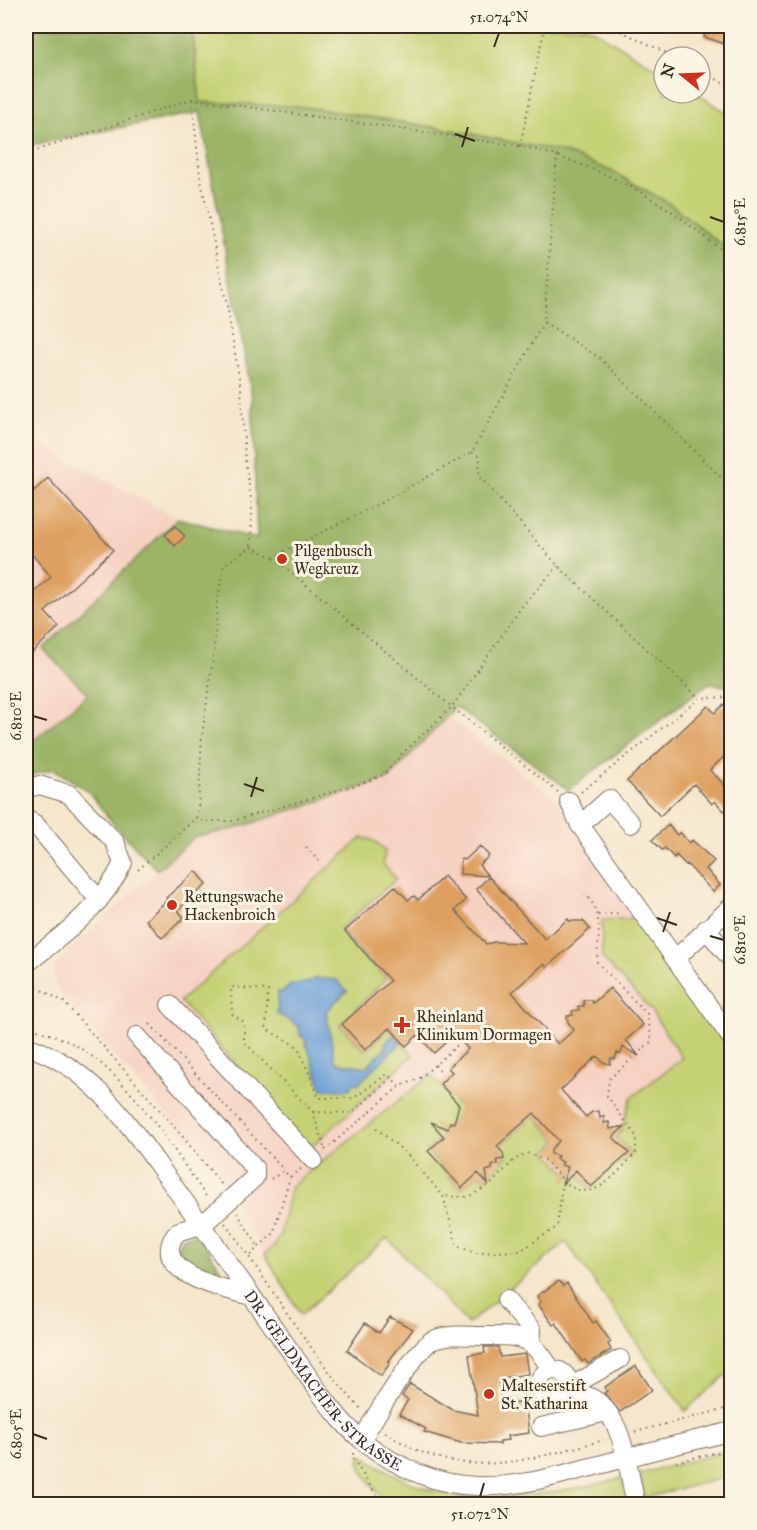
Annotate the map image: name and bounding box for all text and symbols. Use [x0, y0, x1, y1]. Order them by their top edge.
text: 51.074°N [470, 8, 529, 26]
north arrow [652, 45, 712, 105]
text: N [657, 61, 679, 80]
text: 6.815°E [731, 198, 749, 246]
place label: Pilgenbusch Wegkreuz [294, 541, 372, 579]
marker: Pilgenbusch Wegkreuz [275, 552, 289, 566]
text: 6.810°E [7, 691, 25, 741]
place label: Rettungswache Hackenbroich [184, 887, 283, 924]
marker: Rettungswache Hackenbroich [165, 898, 179, 912]
text: 6.810°E [731, 915, 749, 965]
place label: Rheinland Klinikum Dormagen [416, 1007, 552, 1045]
marker: Rheinland Klinikum Dormagen [393, 1016, 411, 1034]
street label: DR.-GELDMACHER-STRASSE [240, 1286, 406, 1475]
place label: Malteserstift St. Katharina [501, 1376, 588, 1413]
marker: Malteserstift St. Katharina [482, 1387, 496, 1401]
text: 6.805°E [7, 1408, 25, 1459]
text: 51.072°N [451, 1505, 509, 1523]

